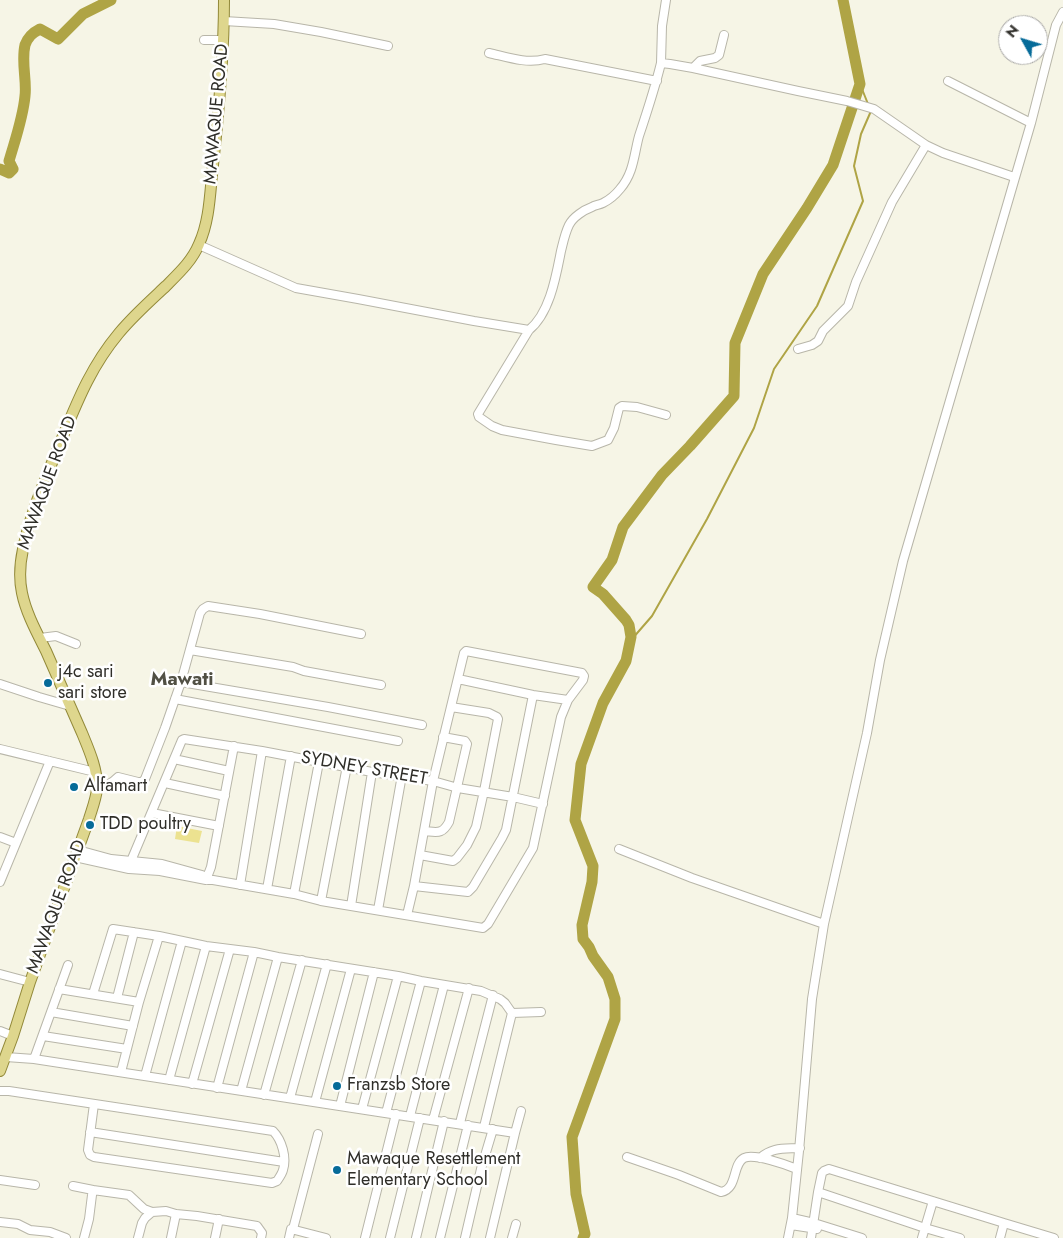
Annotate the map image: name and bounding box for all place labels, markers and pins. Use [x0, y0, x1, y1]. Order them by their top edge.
place label: j4c sari sari store [58, 662, 127, 704]
marker: j4c sari sari store [42, 677, 54, 689]
place label: Alfamart [84, 776, 147, 798]
marker: Alfamart [68, 781, 80, 793]
place label: TDD poultry [100, 814, 191, 836]
marker: TDD poultry [84, 819, 96, 831]
place label: Franzsb Store [347, 1075, 450, 1097]
marker: Franzsb Store [331, 1080, 343, 1092]
place label: Mawaque Resettlement Elementary School [347, 1149, 520, 1192]
marker: Mawaque Resettlement Elementary School [331, 1164, 343, 1176]

